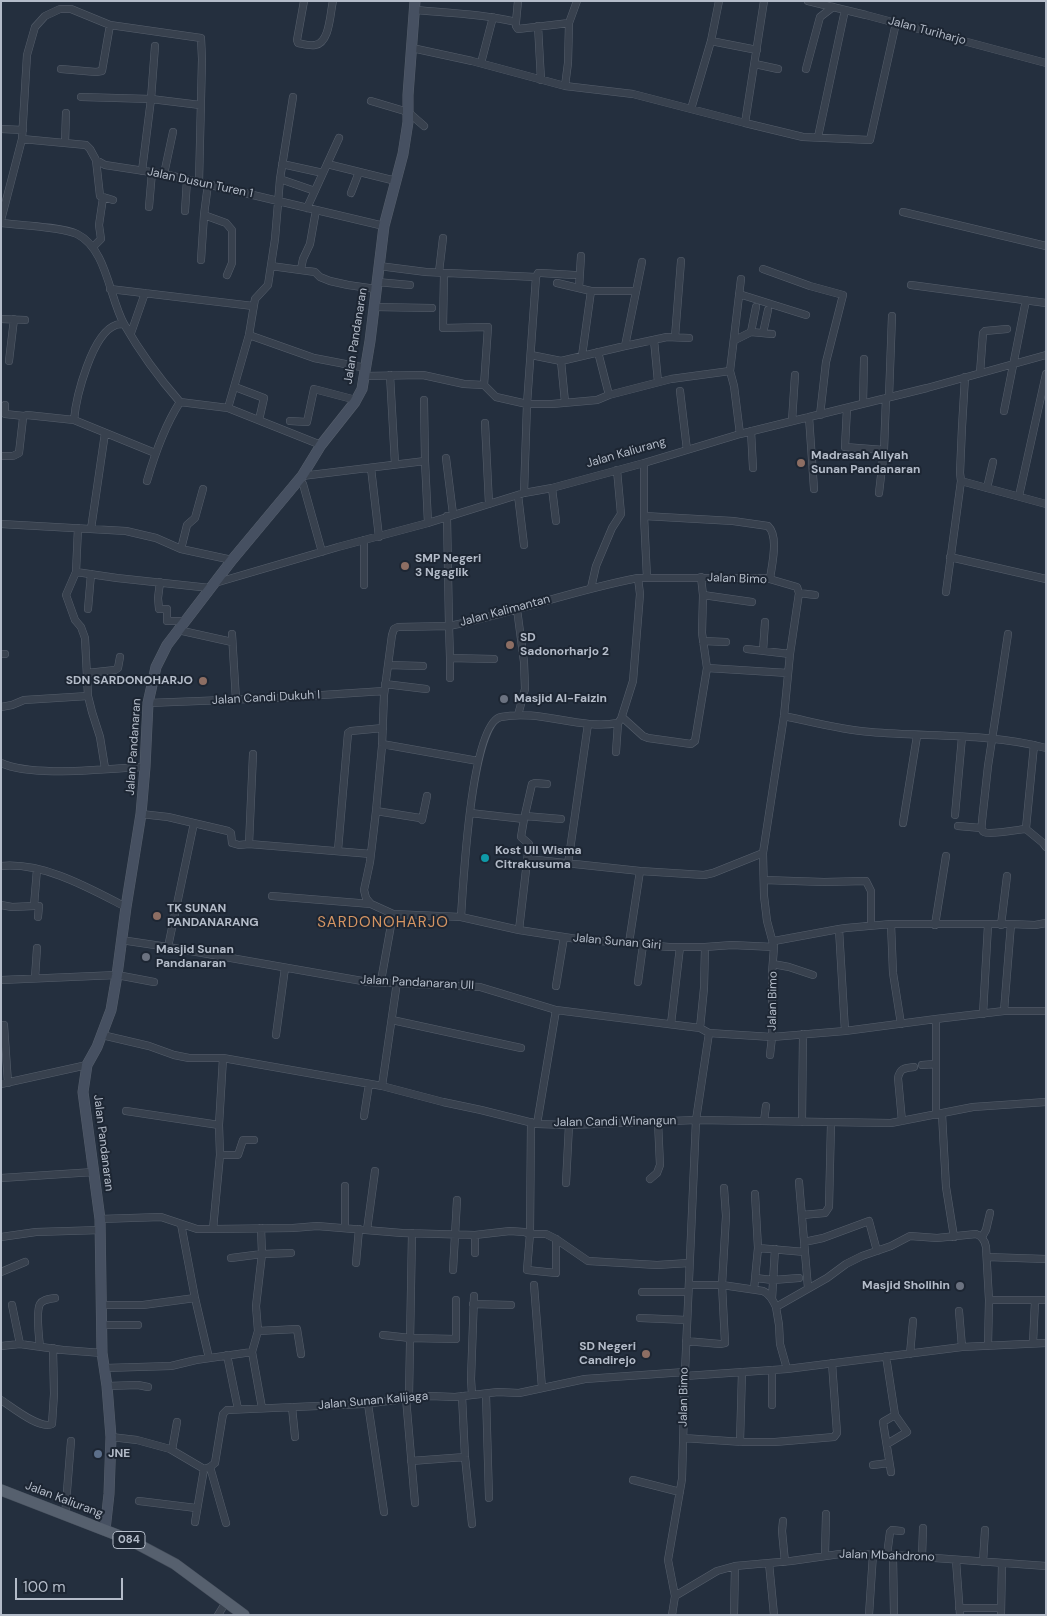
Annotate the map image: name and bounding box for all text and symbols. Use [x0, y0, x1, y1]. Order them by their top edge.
street label: Jalan Turiharjo [886, 14, 968, 48]
street label: Jalan Dusun Turen 1 [146, 165, 254, 201]
street label: Jalan Pandanaran [341, 287, 371, 385]
street label: Jalan Kaliurang [585, 435, 667, 471]
place label: Madrasah Aliyah Sunan Pandanaran [811, 449, 920, 477]
marker: Madrasah Aliyah Sunan Pandanaran [795, 457, 807, 469]
place label: SMP Negeri 3 Ngaglik [415, 552, 481, 580]
marker: SMP Negeri 3 Ngaglik [399, 560, 411, 572]
street label: Jalan Bimo [707, 571, 767, 587]
street label: Jalan Kalimantan [458, 592, 552, 630]
place label: SD Sadonorharjo 2 [520, 631, 609, 659]
marker: SD Sadonorharjo 2 [504, 639, 516, 651]
place label: SDN SARDONOHARJO [66, 674, 193, 688]
marker: SDN SARDONOHARJO [197, 675, 209, 687]
street label: Jalan Candi Dukuh I [211, 688, 321, 708]
place label: Masjid Al-Faizin [514, 692, 607, 706]
marker: Masjid Al-Faizin [498, 693, 510, 705]
street label: Jalan Pandanaran [123, 698, 145, 796]
place label: Kost UII Wisma Citrakusuma [495, 844, 582, 872]
marker: Kost UII Wisma Citrakusuma [479, 852, 491, 864]
place label: TK SUNAN PANDANARANG [167, 902, 259, 930]
marker: TK SUNAN PANDANARANG [151, 910, 163, 922]
district label: SARDONOHARJO [316, 914, 450, 932]
street label: Jalan Sunan Giri [572, 931, 662, 953]
place label: Masjid Sunan Pandanaran [156, 943, 234, 971]
marker: Masjid Sunan Pandanaran [140, 951, 152, 963]
street label: Jalan Bimo [765, 971, 781, 1031]
street label: Jalan Pandanaran UII [360, 973, 474, 993]
street label: Jalan Pandanaran [90, 1094, 116, 1192]
street label: Jalan Candi Winangun [554, 1114, 676, 1130]
place label: Masjid Sholihin [862, 1279, 950, 1293]
marker: Masjid Sholihin [954, 1280, 966, 1292]
place label: SD Negeri Candirejo [579, 1340, 636, 1368]
marker: SD Negeri Candirejo [640, 1348, 652, 1360]
street label: Jalan Bimo [676, 1367, 692, 1427]
street label: Jalan Sunan Kalijaga [317, 1389, 429, 1413]
place label: JNE [108, 1447, 130, 1461]
marker: JNE [92, 1448, 104, 1460]
street label: Jalan Kaliurang [23, 1479, 105, 1521]
road number: 084 [113, 1532, 145, 1548]
street label: Jalan Mbahdrono [839, 1547, 935, 1565]
scale bar [18, 1568, 125, 1600]
text: 100 m [23, 1577, 66, 1597]

